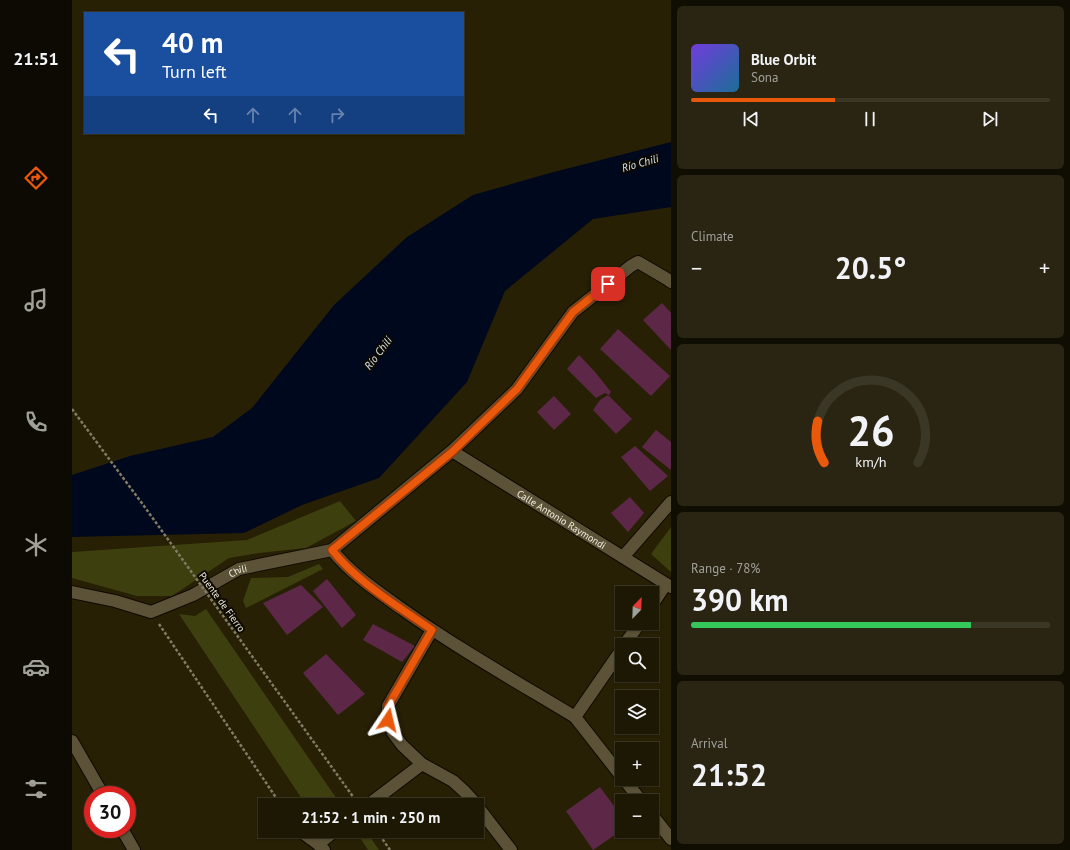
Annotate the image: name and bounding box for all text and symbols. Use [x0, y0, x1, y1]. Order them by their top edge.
text: 40 m [162, 24, 223, 61]
icon: left [96, 28, 148, 80]
text: 21:51 [13, 47, 59, 70]
text: Blue Orbit [751, 50, 816, 69]
text: Turn left [162, 60, 227, 83]
text: Sona [751, 69, 778, 86]
icon: left [200, 104, 222, 126]
icon: ahead [242, 104, 264, 126]
icon: ahead [284, 104, 306, 126]
icon: right [326, 104, 348, 126]
icon: previous [740, 108, 762, 130]
icon: pause [859, 108, 881, 130]
icon: next [979, 108, 1001, 130]
water label: Río Chili [620, 151, 661, 175]
icon: directions [22, 164, 50, 192]
text: Climate [691, 228, 734, 245]
text: 20.5° [835, 248, 906, 287]
text: − [691, 254, 702, 282]
text: + [1039, 254, 1050, 282]
pin [591, 267, 625, 301]
icon: arrive [597, 273, 619, 295]
icon: music [22, 286, 50, 314]
water label: Río Chili [361, 333, 396, 372]
text: 26 [847, 404, 894, 457]
icon: phone [22, 408, 50, 436]
text: km/h [855, 452, 886, 471]
street label: Calle Antonio Raymondi [515, 486, 609, 552]
icon: climate [22, 531, 50, 559]
text: Range · 78% [691, 560, 760, 577]
street label: Chili [226, 561, 248, 580]
street label: Puente de Fierro [196, 570, 248, 634]
text: 390 km [691, 580, 789, 619]
north arrow [615, 586, 659, 630]
map controls [615, 586, 659, 838]
button: search [615, 638, 659, 682]
icon: car [22, 653, 50, 681]
button: layers [615, 690, 659, 734]
position arrow [367, 699, 409, 741]
text: Arrival [691, 735, 727, 752]
button: + [615, 742, 659, 786]
text: 21:52 [691, 755, 767, 794]
icon: filters [22, 775, 50, 803]
speed limit sign: 30 [84, 786, 136, 838]
button: − [615, 794, 659, 838]
text: 21:52 · 1 min · 250 m [302, 808, 440, 827]

